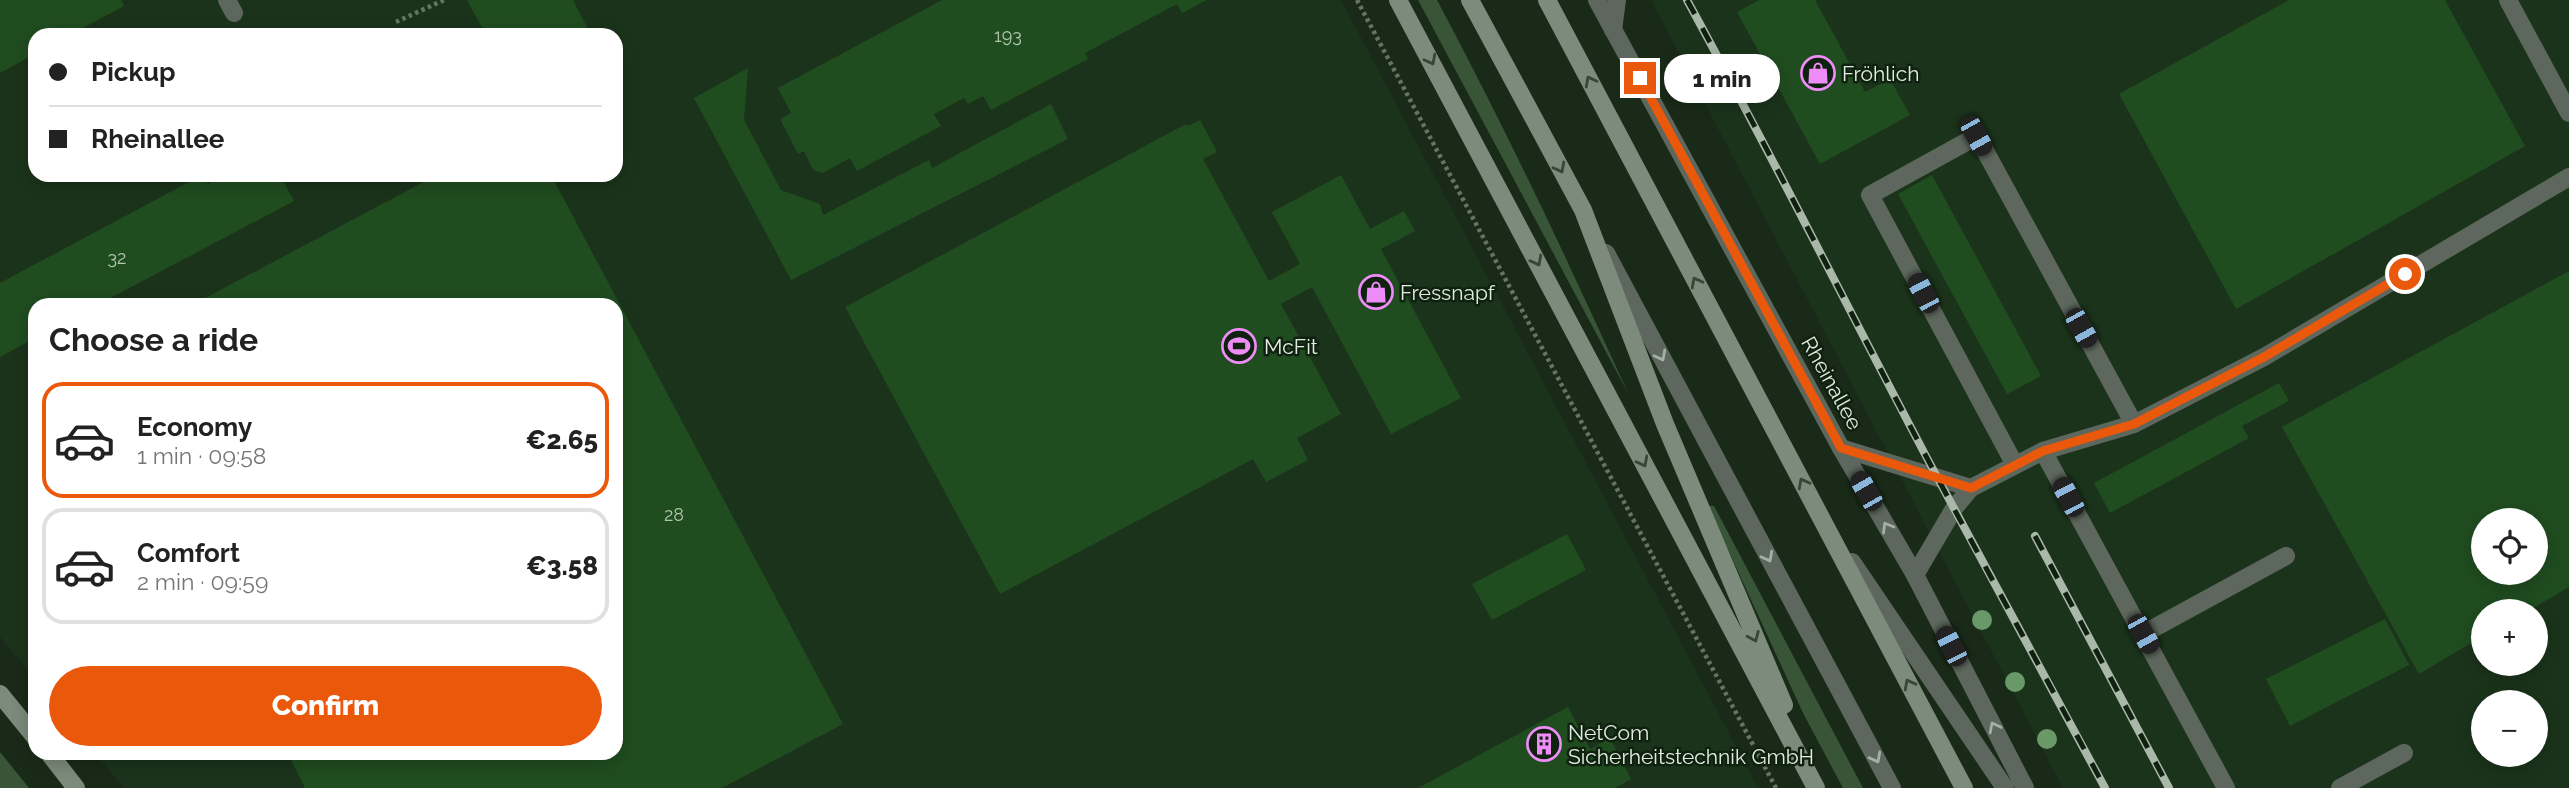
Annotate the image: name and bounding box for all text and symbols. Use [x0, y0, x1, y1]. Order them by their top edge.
house number: 193 [994, 25, 1022, 46]
one-way arrow [1422, 53, 1436, 65]
callout: 1 min [1664, 54, 1780, 102]
shop icon: Fröhlich [1799, 54, 1837, 92]
text: Pickup [91, 57, 176, 87]
place label: Fröhlich [1842, 61, 1919, 86]
route end [1624, 62, 1656, 94]
text: 1 min [1692, 65, 1752, 92]
one-way arrow [1585, 76, 1598, 89]
car [1957, 113, 1996, 159]
text: Rheinallee [91, 124, 224, 154]
one-way arrow [1552, 161, 1565, 173]
house number: 32 [108, 247, 127, 268]
one-way arrow [1528, 254, 1542, 266]
route start [2389, 258, 2421, 290]
car [1904, 270, 1943, 316]
shop icon: Fressnapf [1357, 273, 1395, 311]
one-way arrow [1691, 277, 1705, 289]
place label: Fressnapf [1400, 280, 1496, 305]
car [2062, 305, 2101, 351]
text: Choose a ride [49, 321, 258, 358]
sports icon: McFit [1220, 327, 1258, 365]
street label: Rheinallee [1796, 332, 1868, 434]
place label: McFit [1264, 334, 1318, 359]
one-way arrow [1653, 349, 1666, 362]
icon: car [53, 409, 116, 472]
text: Economy [137, 412, 252, 442]
text: €2.65 [526, 425, 598, 455]
text: 1 min · 09:58 [137, 442, 266, 469]
one-way arrow [1635, 455, 1649, 467]
car [1847, 468, 1886, 514]
car [2049, 474, 2088, 520]
one-way arrow [1798, 478, 1811, 490]
house number: 28 [664, 504, 684, 525]
map controls [2471, 508, 2548, 767]
button: locate [2471, 508, 2548, 585]
one-way arrow [1882, 521, 1895, 534]
icon: car [53, 535, 116, 598]
text: Comfort [137, 538, 240, 568]
one-way arrow [1760, 550, 1774, 562]
text: €3.58 [526, 551, 598, 581]
text: 2 min · 09:59 [137, 568, 268, 595]
button: + [2471, 599, 2548, 676]
car [2124, 611, 2163, 657]
car [1933, 623, 1970, 669]
one-way arrow [1746, 630, 1760, 642]
button: Confirm [49, 666, 602, 746]
one-way arrow [1904, 679, 1918, 692]
button: − [2471, 690, 2548, 767]
place label: NetCom Sicherheitstechnik GmbH [1568, 720, 1814, 769]
one-way arrow [1988, 722, 2002, 735]
building icon: NetCom Sicherheitstechnik GmbH [1525, 725, 1563, 763]
one-way arrow [1868, 750, 1881, 763]

